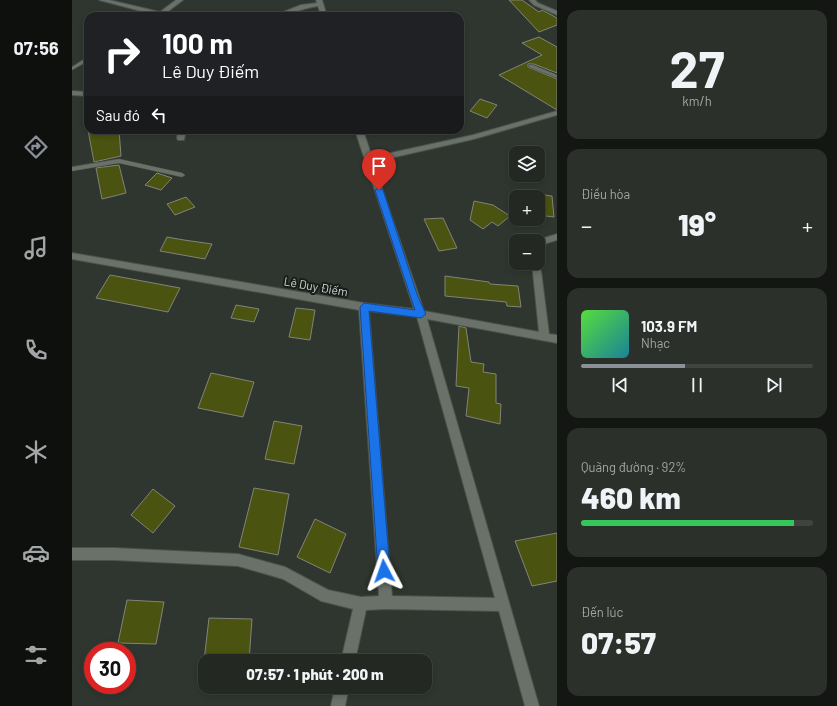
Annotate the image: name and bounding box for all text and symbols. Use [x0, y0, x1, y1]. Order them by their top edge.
text: 100 m [162, 26, 233, 60]
icon: right [96, 28, 148, 80]
text: 27 [670, 36, 724, 98]
text: 07:56 [13, 37, 59, 59]
text: Lê Duy Điếm [162, 60, 259, 82]
text: km/h [682, 93, 712, 109]
icon: left [148, 104, 170, 126]
text: Sau đó [96, 106, 140, 124]
icon: directions [22, 133, 50, 161]
map controls [509, 146, 545, 270]
button: layers [509, 146, 545, 182]
pin [362, 149, 396, 190]
icon: arrive [368, 155, 390, 177]
text: Điều hòa [581, 186, 630, 202]
button: + [509, 190, 545, 226]
text: 19° [678, 206, 716, 242]
text: − [581, 212, 592, 238]
text: + [802, 212, 813, 238]
icon: music [22, 234, 50, 262]
button: − [509, 234, 545, 270]
street label: Lê Duy Điếm [283, 273, 349, 299]
text: 103.9 FM [641, 317, 697, 335]
text: Nhạc [641, 335, 670, 351]
icon: phone [22, 336, 50, 364]
icon: previous [609, 374, 631, 396]
icon: pause [686, 374, 708, 396]
icon: next [763, 374, 785, 396]
icon: climate [22, 438, 50, 466]
text: Quãng đường · 92% [581, 459, 686, 475]
text: 460 km [581, 479, 681, 515]
icon: car [22, 539, 50, 567]
position arrow [363, 550, 405, 592]
text: Đến lúc [581, 604, 623, 620]
text: 07:57 [581, 624, 656, 660]
icon: filters [22, 641, 50, 669]
speed limit sign: 30 [84, 642, 136, 694]
text: 07:57 · 1 phút · 200 m [246, 665, 384, 683]

